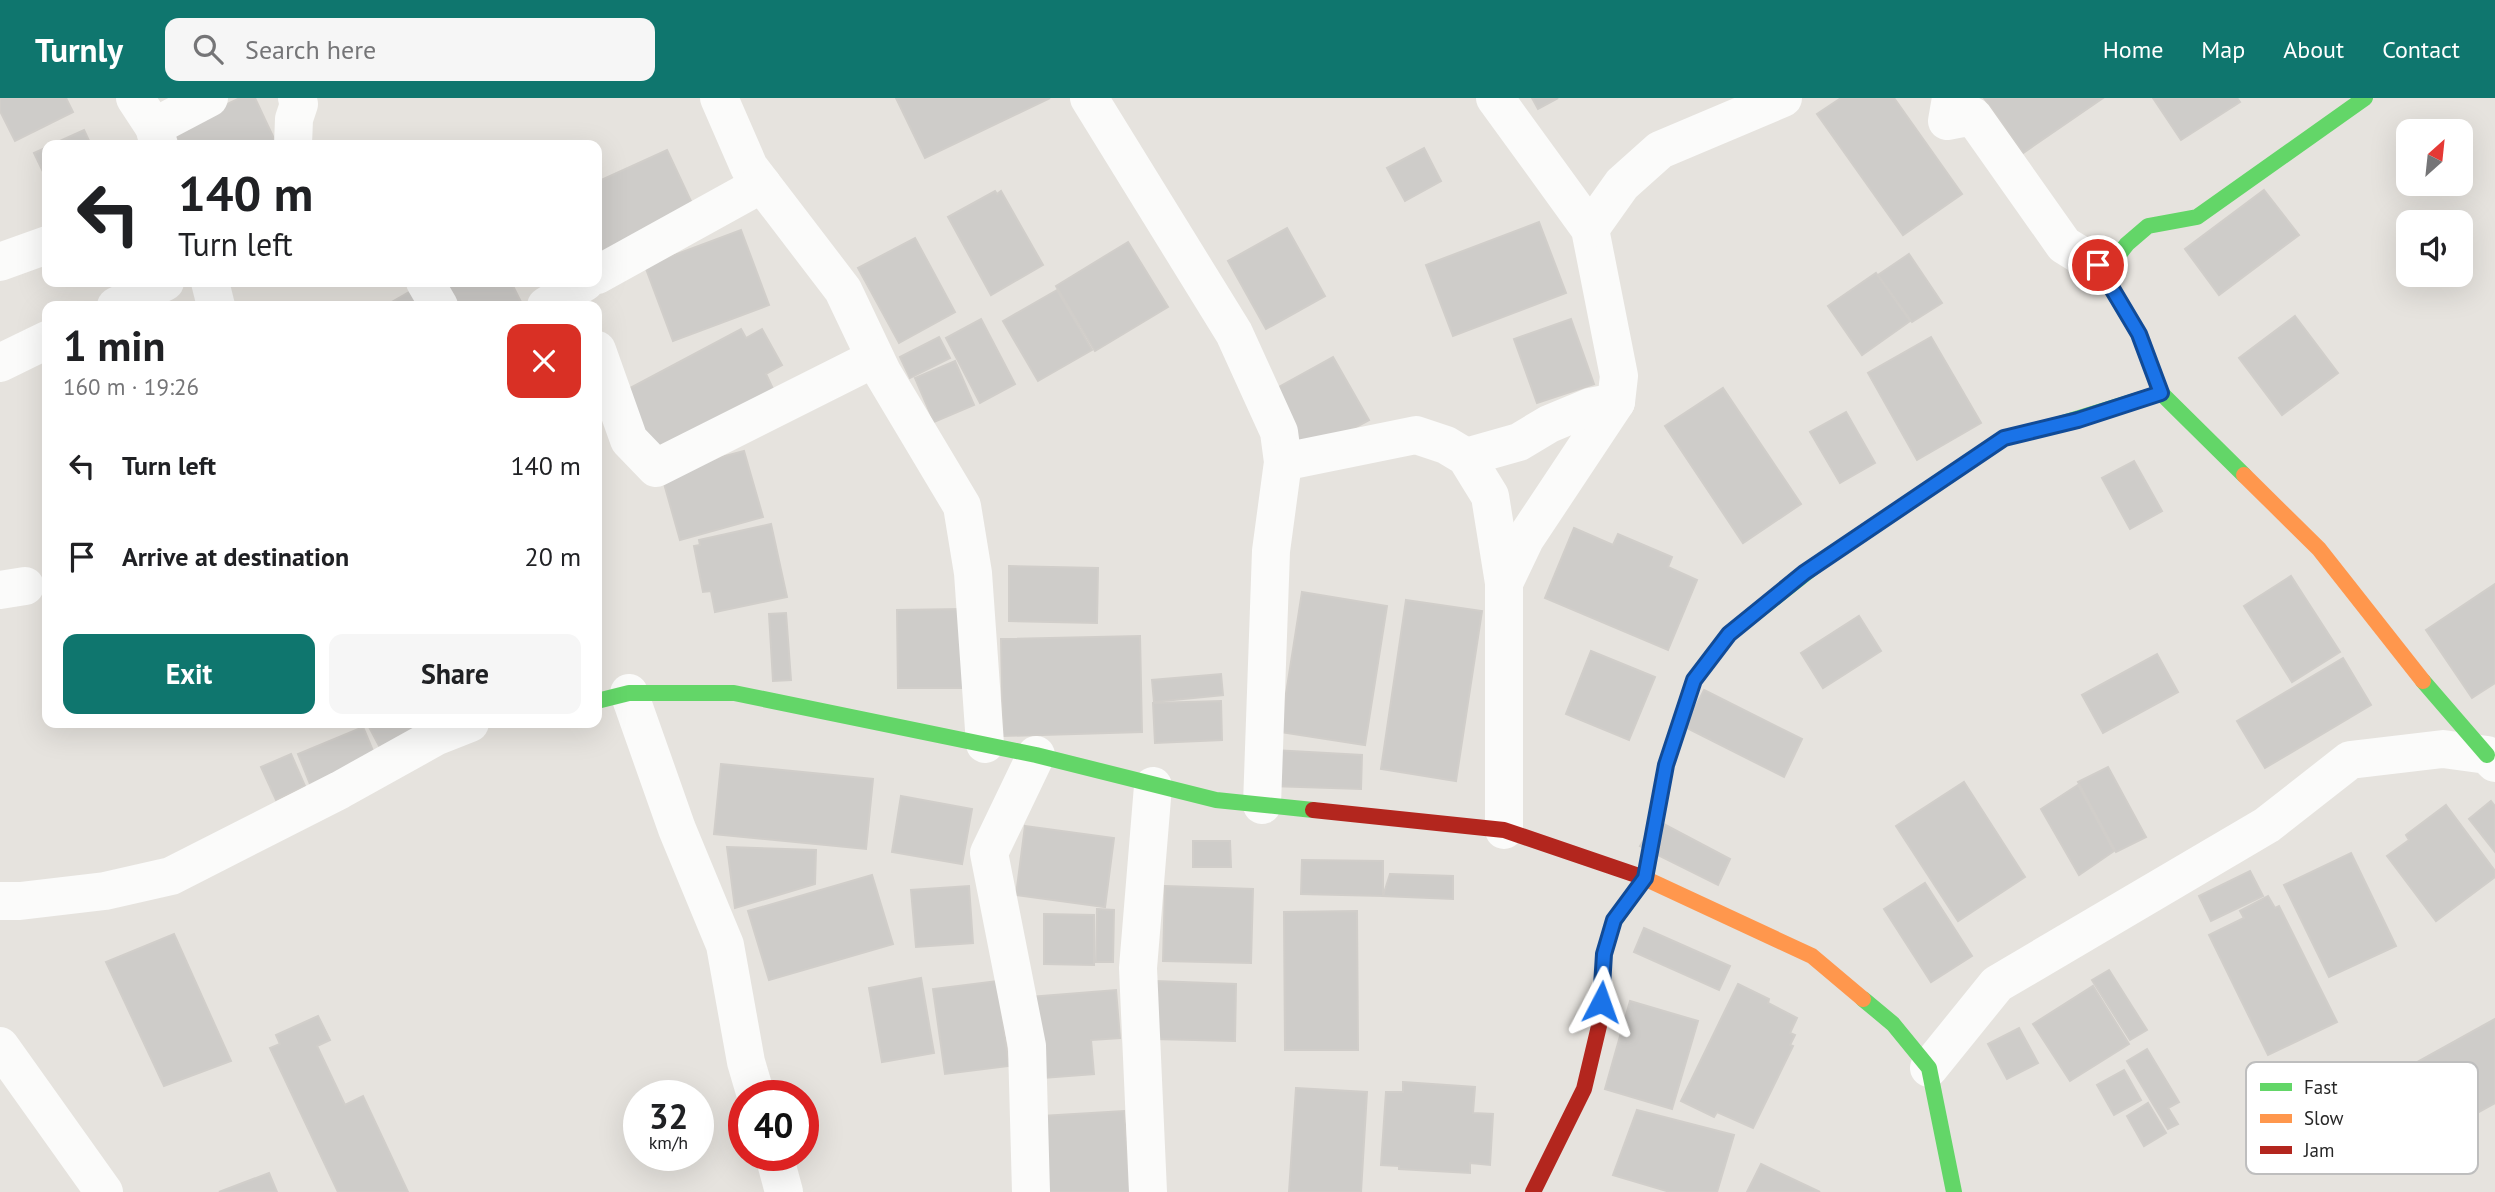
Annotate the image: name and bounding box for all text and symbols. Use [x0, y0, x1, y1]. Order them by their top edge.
search box [165, 18, 655, 81]
text: Turnly [35, 28, 123, 71]
icon: search [189, 30, 227, 68]
text: Search here [245, 33, 376, 66]
text: Home [2103, 34, 2163, 65]
text: Map [2201, 34, 2245, 65]
text: About [2283, 34, 2344, 65]
text: Contact [2382, 34, 2460, 65]
north arrow [2396, 119, 2473, 196]
map controls [2396, 119, 2473, 287]
text: 140 m [178, 161, 313, 225]
icon: left [63, 168, 154, 259]
button: sound [2396, 210, 2473, 287]
text: Turn left [178, 223, 293, 265]
pin [2068, 235, 2128, 295]
icon: arrive [2079, 246, 2117, 284]
text: 1 min [63, 318, 165, 373]
button: close [507, 324, 581, 398]
text: 160 m · 19:26 [63, 372, 199, 401]
icon: left [63, 447, 101, 485]
text: Turn left [122, 449, 216, 482]
text: 140 m [510, 449, 581, 482]
icon: arrive [63, 538, 101, 576]
text: Arrive at destination [122, 540, 349, 573]
text: 20 m [525, 540, 581, 573]
button: Exit [63, 634, 315, 714]
button: Share [329, 634, 581, 714]
position arrow [1564, 965, 1638, 1039]
legend [2246, 1062, 2478, 1174]
text: Fast [2304, 1075, 2338, 1099]
speed limit sign: 40 [728, 1080, 819, 1171]
text: 32 [649, 1093, 688, 1139]
text: Slow [2304, 1106, 2344, 1130]
text: km/h [649, 1131, 688, 1154]
text: Jam [2303, 1138, 2334, 1162]

